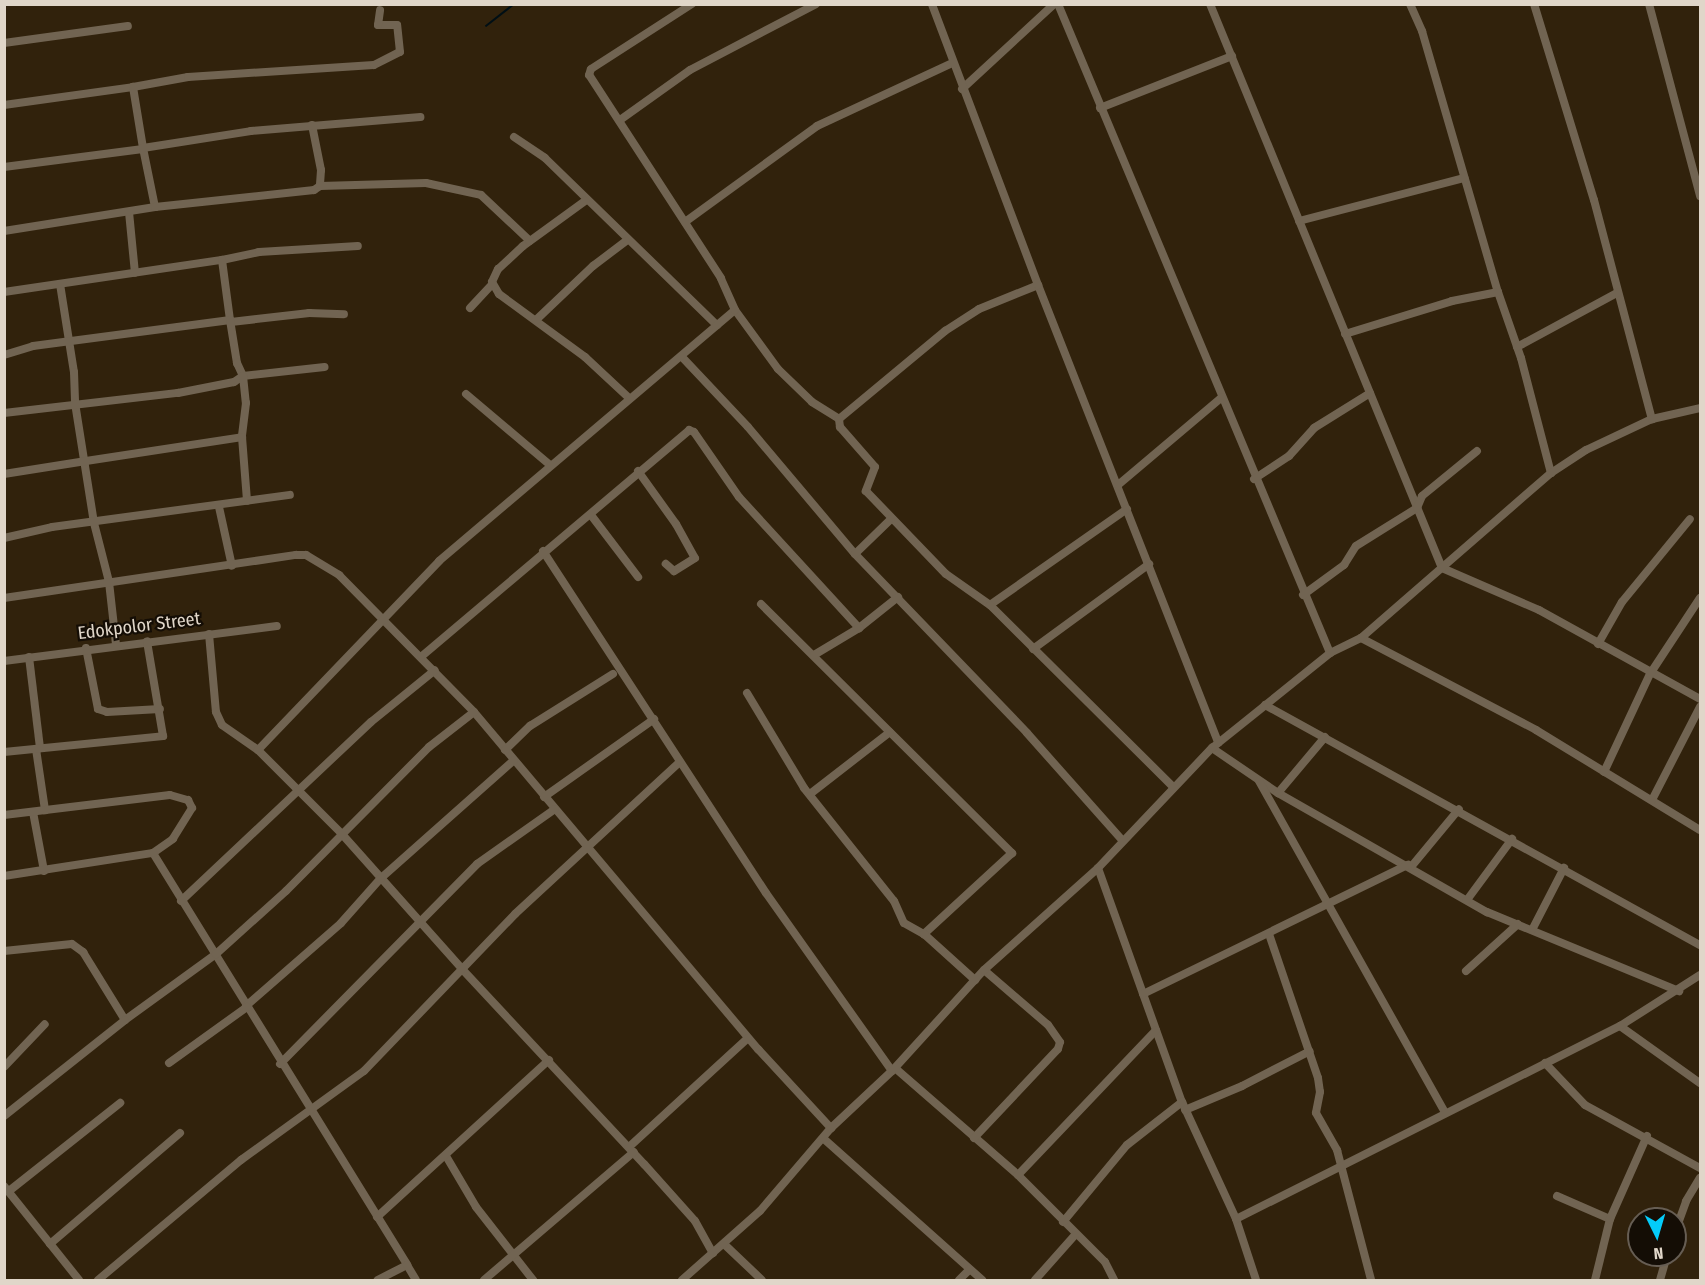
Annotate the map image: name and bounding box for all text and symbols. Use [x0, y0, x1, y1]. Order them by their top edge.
street label: Edokpolor Street [76, 608, 202, 644]
north arrow [1627, 1207, 1687, 1267]
text: N [1653, 1244, 1664, 1263]

